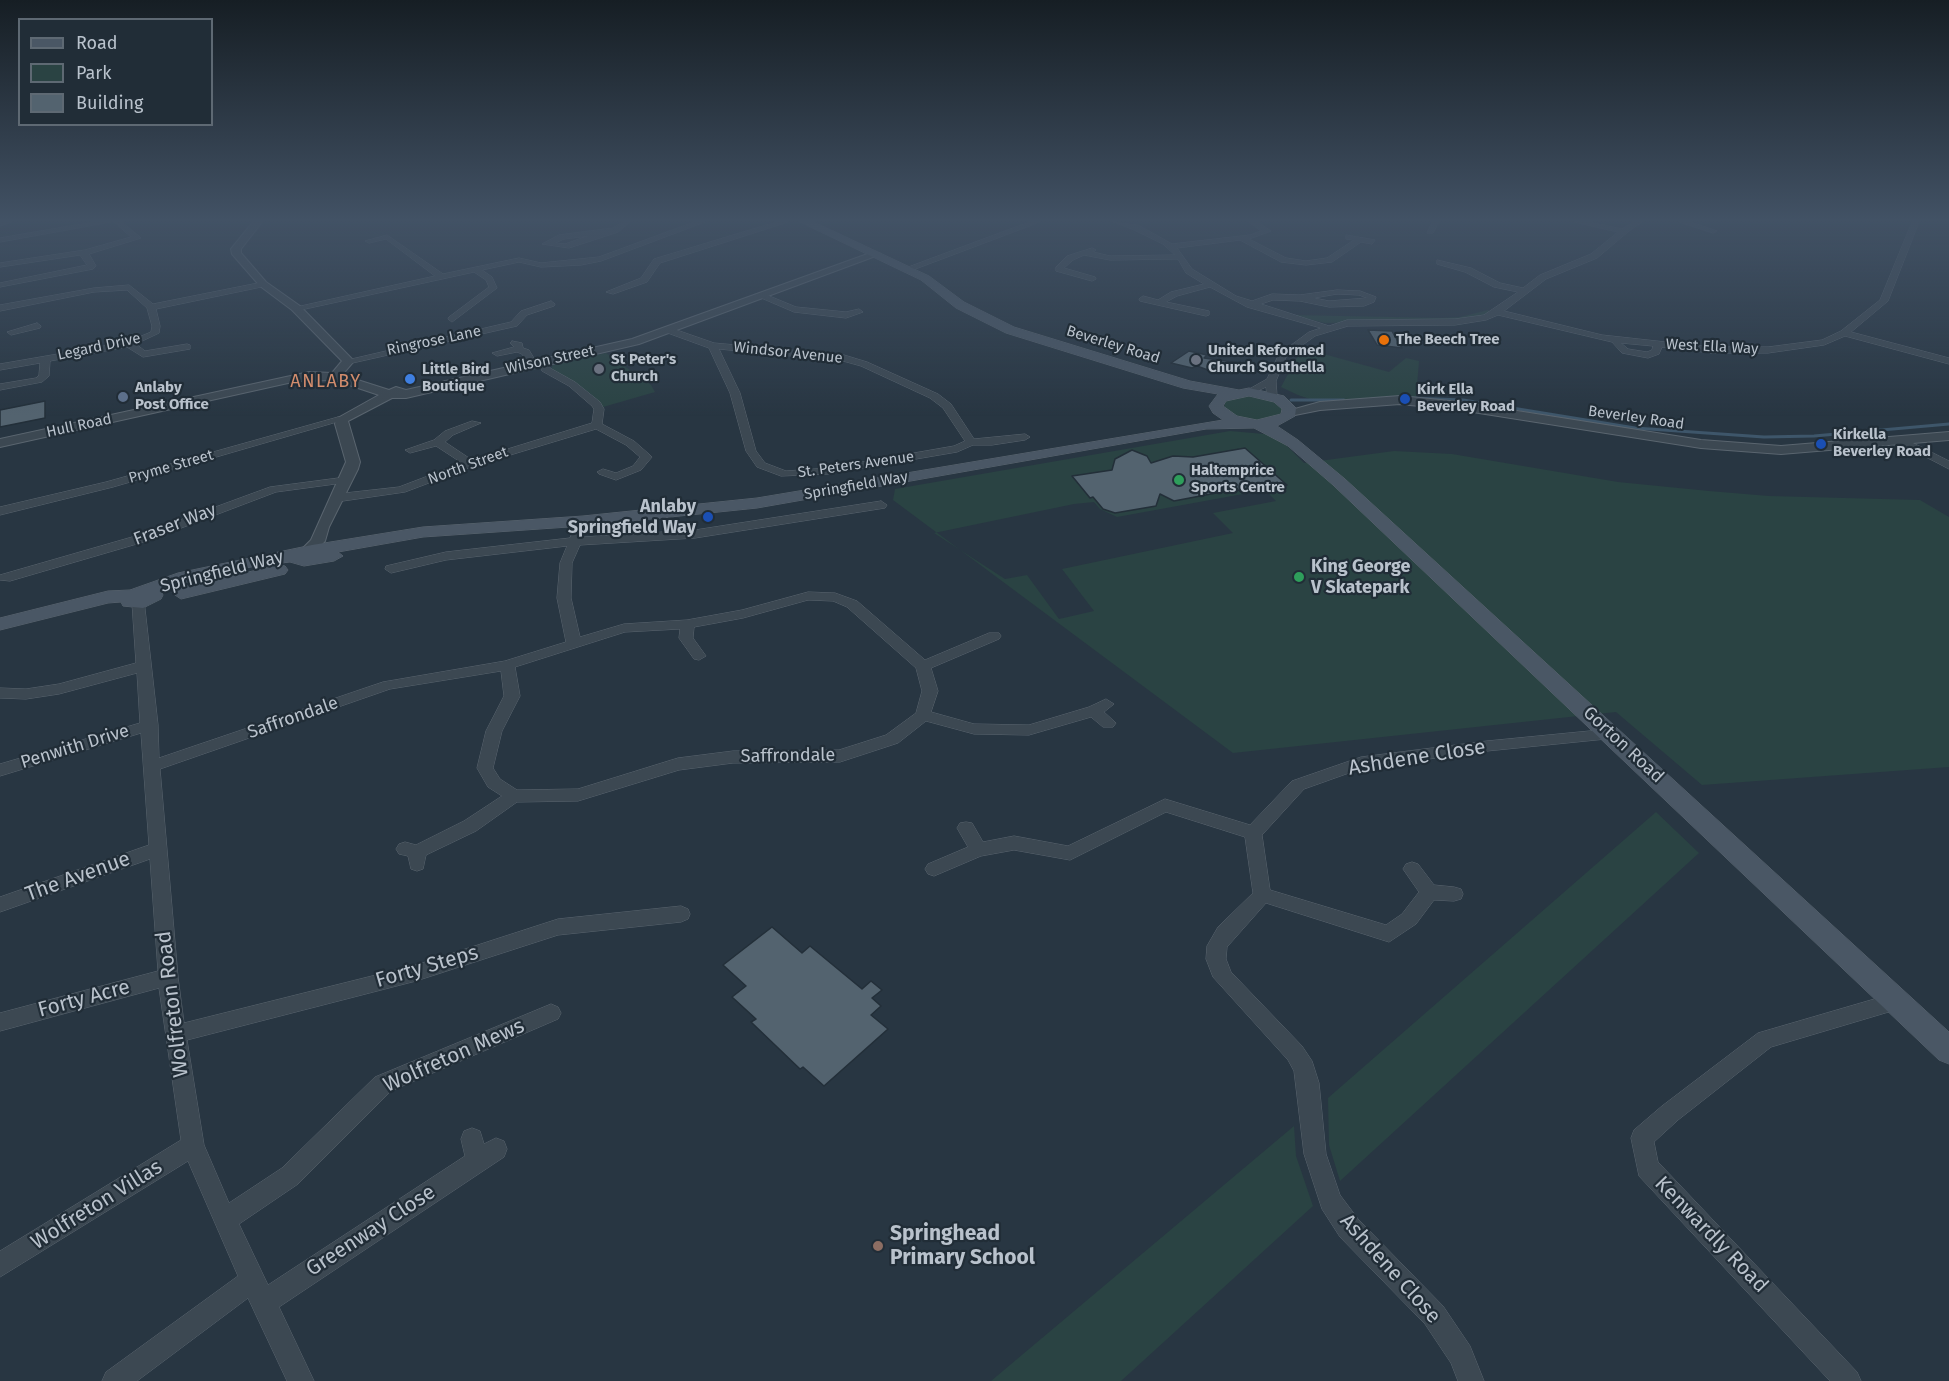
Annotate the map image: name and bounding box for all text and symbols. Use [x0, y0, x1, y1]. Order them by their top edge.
legend [18, 18, 213, 126]
text: Road [76, 32, 118, 54]
text: Park [76, 62, 111, 84]
text: Building [76, 92, 143, 114]
street label: Ringrose Lane [385, 322, 483, 360]
street label: Beverley Road [1064, 322, 1162, 368]
street label: Legard Drive [56, 329, 142, 365]
place label: The Beech Tree [1396, 331, 1500, 349]
marker: The Beech Tree [1377, 333, 1391, 347]
street label: West Ella Way [1665, 336, 1759, 358]
street label: Windsor Avenue [733, 338, 843, 368]
street label: Wilson Street [504, 342, 596, 378]
place label: United Reformed Church Southella [1208, 342, 1324, 377]
place label: St Peter's Church [611, 351, 676, 386]
marker: United Reformed Church Southella [1189, 353, 1203, 367]
place label: Little Bird Boutique [422, 361, 490, 396]
marker: St Peter's Church [592, 362, 606, 376]
district label: ANLABY [290, 371, 362, 393]
marker: Little Bird Boutique [403, 372, 417, 386]
place label: Anlaby Post Office [135, 379, 209, 414]
place label: Kirk Ella Beverley Road [1417, 381, 1515, 416]
marker: Anlaby Post Office [116, 390, 130, 404]
marker: Kirk Ella Beverley Road [1398, 392, 1412, 406]
street label: Beverley Road [1587, 402, 1685, 434]
street label: Hull Road [45, 410, 113, 442]
place label: Kirkella Beverley Road [1833, 426, 1931, 461]
marker: Kirkella Beverley Road [1814, 437, 1828, 451]
street label: North Street [426, 443, 510, 489]
street label: Pryme Street [127, 446, 215, 488]
street label: St. Peters Avenue [797, 448, 915, 482]
place label: Haltemprice Sports Centre [1191, 462, 1285, 497]
street label: Springfield Way [803, 468, 909, 504]
marker: Haltemprice Sports Centre [1172, 473, 1186, 487]
place label: Anlaby Springfield Way [568, 496, 696, 538]
street label: Fraser Way [131, 499, 219, 551]
marker: Anlaby Springfield Way [701, 510, 715, 524]
street label: Springfield Way [158, 546, 286, 598]
place label: King George V Skatepark [1311, 556, 1411, 598]
marker: King George V Skatepark [1292, 570, 1306, 584]
street label: Saffrondale [245, 692, 341, 744]
street label: Gorton Road [1578, 702, 1668, 788]
street label: Penwith Drive [18, 720, 132, 774]
street label: Ashdene Close [1347, 735, 1487, 781]
street label: Saffrondale [741, 744, 835, 768]
street label: The Avenue [22, 846, 134, 908]
street label: Wolfreton Road [152, 929, 194, 1079]
street label: Forty Steps [373, 940, 481, 994]
street label: Forty Acre [35, 975, 133, 1023]
street label: Wolfreton Mews [380, 1014, 528, 1098]
street label: Wolfreton Villas [27, 1155, 167, 1255]
street label: Kenwardly Road [1649, 1171, 1773, 1299]
street label: Greenway Close [302, 1180, 440, 1282]
street label: Ashdene Close [1334, 1209, 1446, 1329]
place label: Springhead Primary School [890, 1221, 1035, 1271]
marker: Springhead Primary School [871, 1239, 885, 1253]

